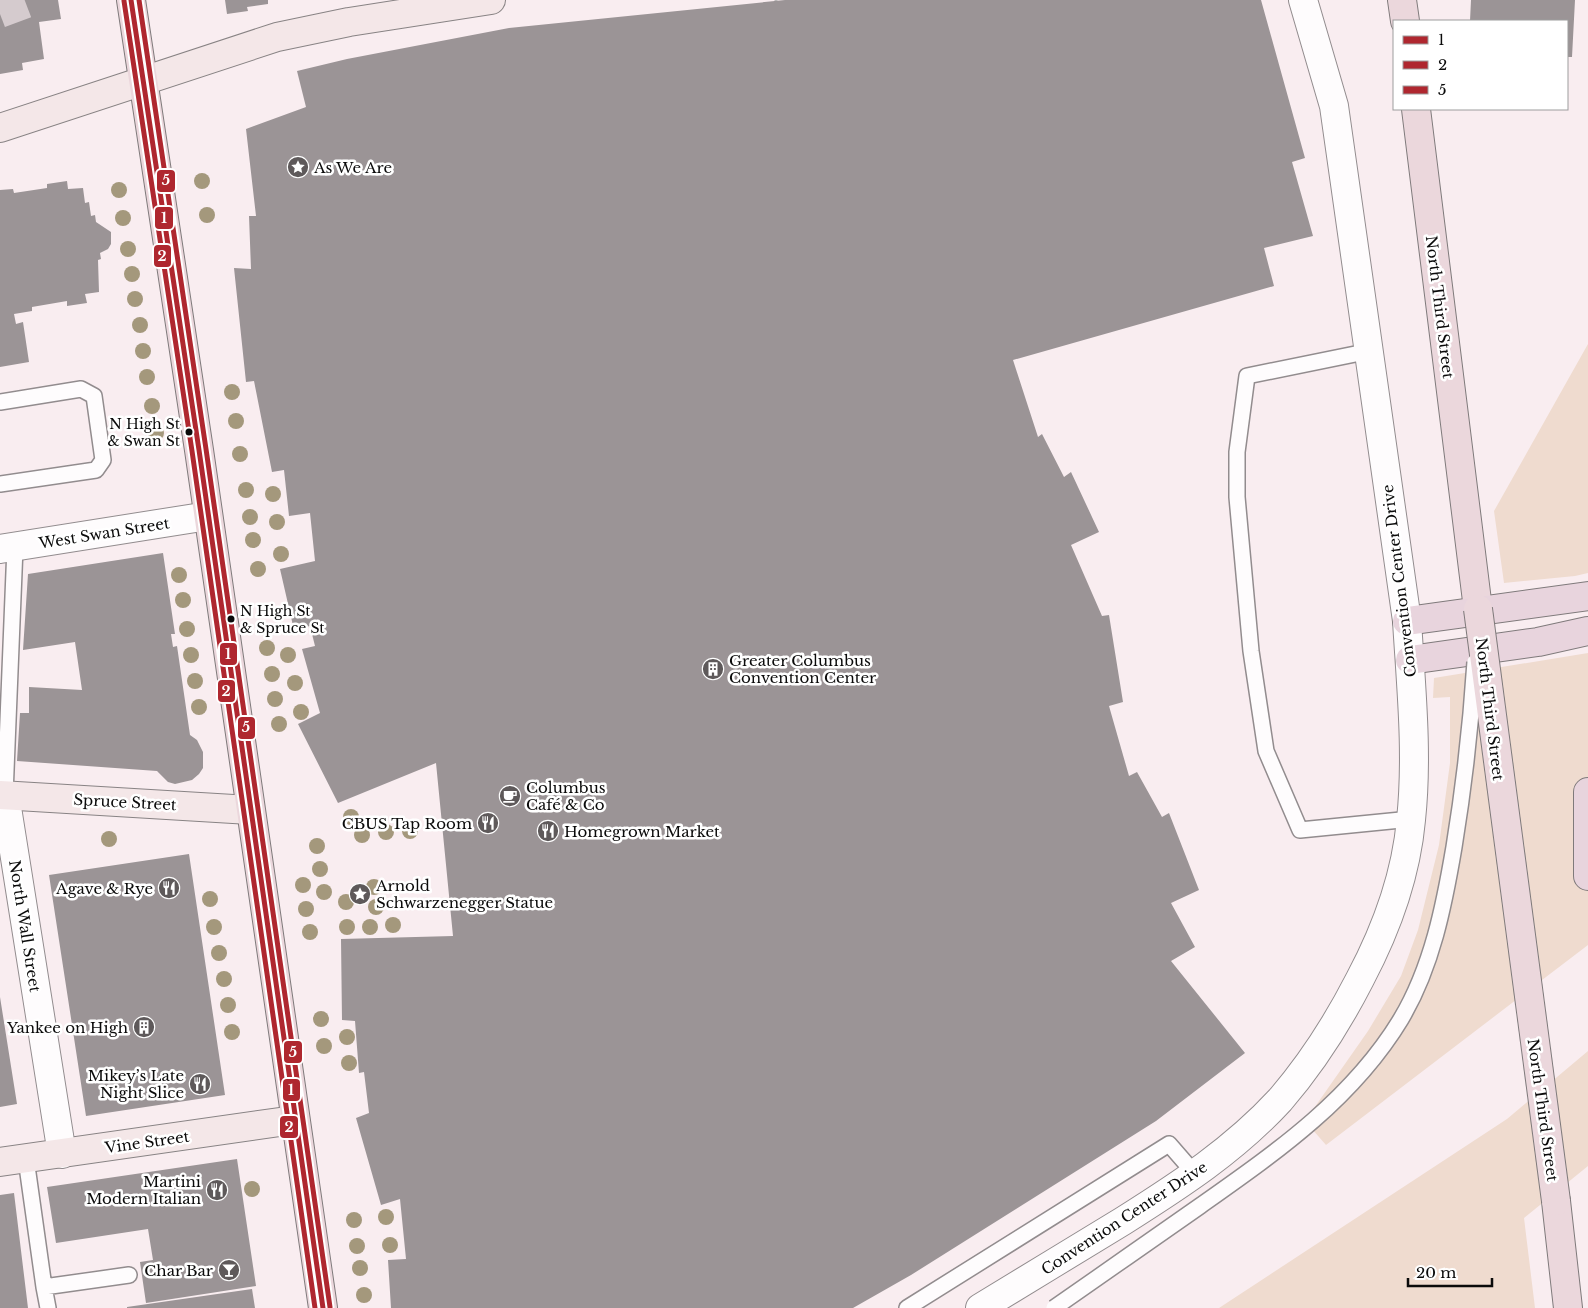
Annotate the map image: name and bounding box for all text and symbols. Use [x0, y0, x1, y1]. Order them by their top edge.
legend [1393, 20, 1568, 110]
text: 1 [1438, 30, 1445, 49]
text: 2 [1438, 55, 1447, 74]
text: 5 [1438, 80, 1447, 99]
place icon: As We Are [286, 155, 310, 179]
place label: As We Are [313, 158, 392, 177]
line badge: 5 [156, 169, 176, 193]
text: 5 [162, 171, 170, 189]
line badge: 1 [154, 206, 174, 230]
text: 1 [161, 209, 167, 227]
street label: North Third Street [1422, 234, 1458, 380]
line badge: 2 [153, 244, 172, 268]
text: 2 [157, 247, 167, 265]
place label: N High St & Swan St [107, 415, 181, 450]
marker: N High St & Swan St [184, 427, 194, 437]
street label: Convention Center Drive [1378, 484, 1420, 678]
street label: West Swan Street [36, 513, 171, 553]
place label: N High St & Spruce St [240, 602, 325, 637]
marker: N High St & Spruce St [226, 614, 236, 624]
street label: North Third Street [1472, 636, 1508, 782]
line badge: 1 [219, 642, 238, 666]
text: 1 [225, 645, 231, 663]
place label: Greater Columbus Convention Center [729, 651, 877, 687]
building icon: Greater Columbus Convention Center [701, 657, 725, 681]
line badge: 2 [217, 679, 236, 703]
text: 2 [221, 682, 231, 700]
line badge: 5 [237, 716, 256, 740]
text: 5 [242, 718, 250, 736]
place label: Columbus Café & Co [526, 778, 606, 814]
cafe icon: Columbus Café & Co [498, 784, 522, 808]
street label: Spruce Street [73, 790, 177, 814]
restaurant icon: CBUS Tap Room [476, 811, 500, 835]
place label: CBUS Tap Room [342, 814, 472, 833]
restaurant icon: Homegrown Market [536, 819, 560, 843]
place label: Homegrown Market [564, 822, 720, 841]
street label: North Wall Street [5, 859, 45, 994]
restaurant icon: Agave & Rye [157, 876, 181, 900]
place label: Arnold Schwarzenegger Statue [375, 876, 553, 912]
place label: Agave & Rye [55, 879, 153, 898]
place icon: Arnold Schwarzenegger Statue [348, 882, 372, 906]
building icon: Yankee on High [132, 1015, 156, 1039]
place label: Yankee on High [6, 1018, 128, 1037]
street label: North Third Street [1524, 1037, 1562, 1183]
line badge: 5 [283, 1040, 303, 1064]
text: 5 [289, 1043, 297, 1061]
place label: Mikey’s Late Night Slice [88, 1066, 184, 1102]
restaurant icon: Mikey’s Late Night Slice [188, 1072, 212, 1096]
line badge: 1 [282, 1078, 301, 1102]
text: 1 [288, 1081, 294, 1099]
line badge: 2 [279, 1115, 299, 1139]
text: 2 [284, 1118, 294, 1136]
street label: Vine Street [103, 1127, 191, 1157]
street label: Convention Center Drive [1037, 1157, 1211, 1279]
place label: Martini Modern Italian [86, 1172, 201, 1208]
restaurant icon: Martini Modern Italian [205, 1178, 229, 1202]
scale bar [1408, 1256, 1492, 1288]
bar icon: Char Bar [217, 1258, 241, 1282]
place label: Char Bar [144, 1261, 214, 1280]
text: 20 m [1416, 1263, 1456, 1282]

